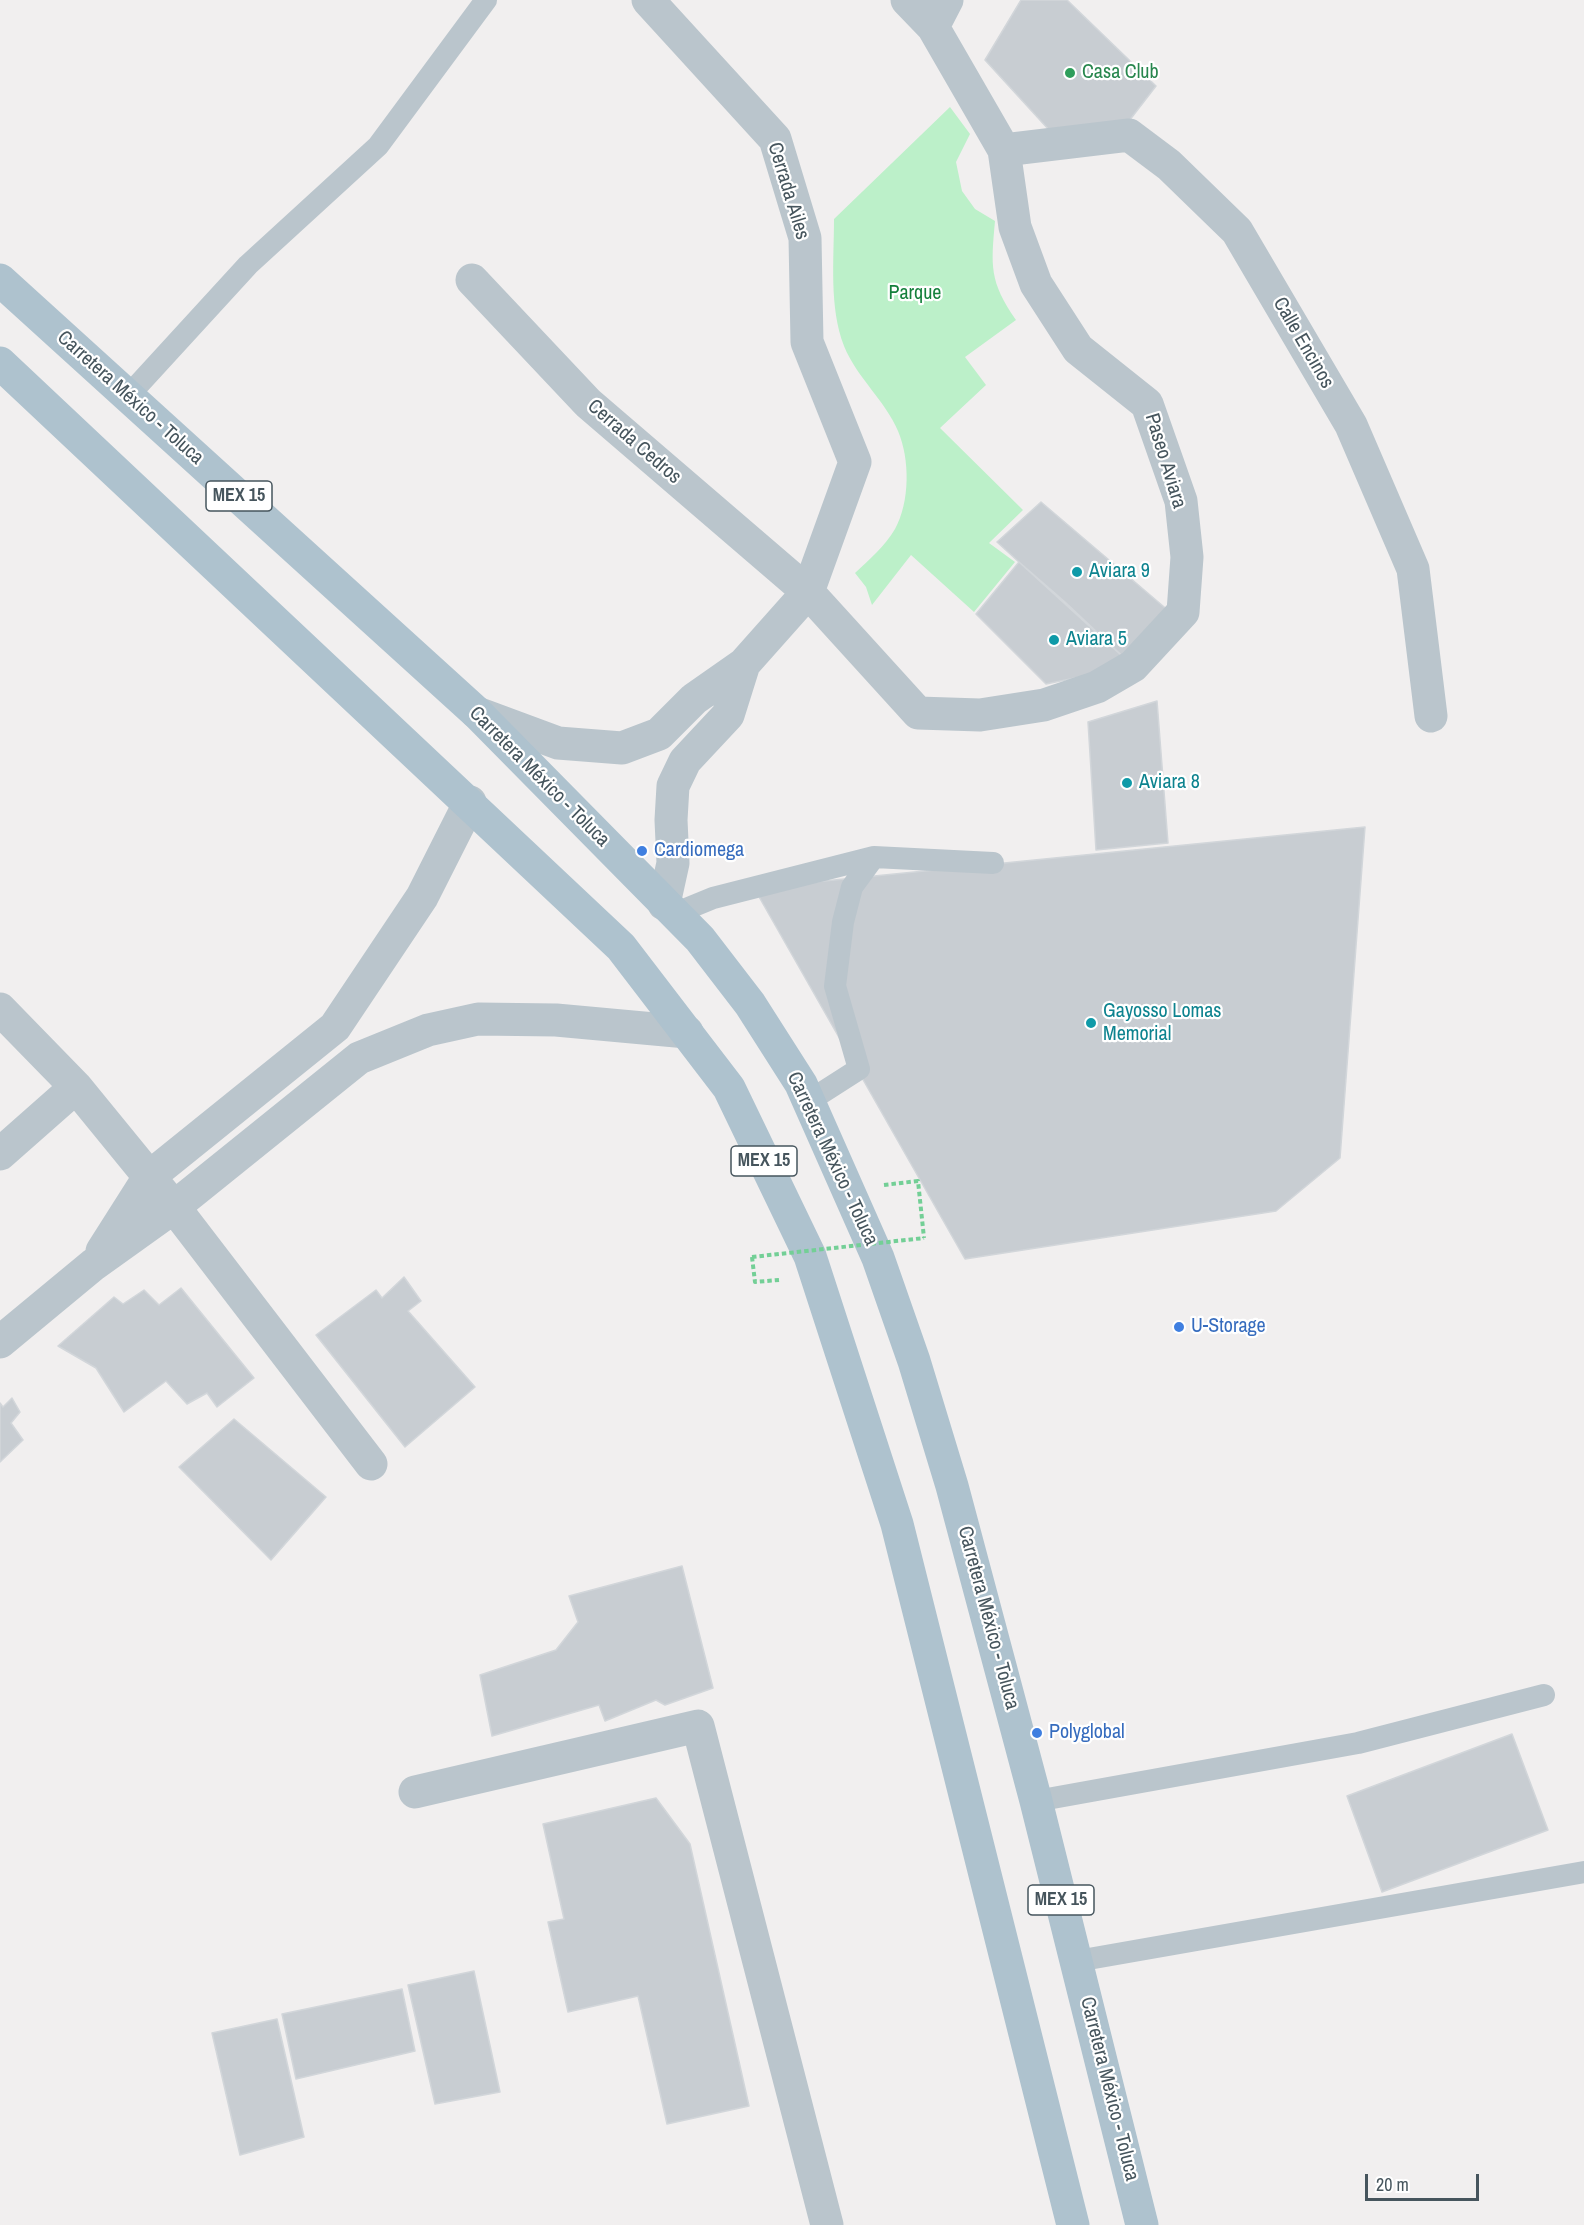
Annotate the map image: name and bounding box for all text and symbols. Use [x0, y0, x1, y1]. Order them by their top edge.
place label: Casa Club [1082, 61, 1159, 85]
marker: Casa Club [1063, 66, 1077, 80]
street label: Cerrada Ailes [762, 140, 814, 242]
park label: Parque [889, 282, 941, 306]
street label: Calle Encinos [1267, 293, 1339, 393]
street label: Carretera México - Toluca [52, 326, 208, 470]
street label: Cerrada Cedros [582, 395, 686, 489]
street label: Paseo Aviara [1139, 411, 1191, 511]
road number: MEX 15 [206, 481, 272, 511]
place label: Aviara 9 [1089, 560, 1150, 584]
marker: Aviara 9 [1070, 565, 1084, 579]
place label: Aviara 5 [1066, 628, 1127, 652]
marker: Aviara 5 [1047, 633, 1061, 647]
street label: Carretera México - Toluca [464, 702, 614, 852]
place label: Aviara 8 [1139, 771, 1200, 795]
marker: Aviara 8 [1120, 776, 1134, 790]
place label: Cardiomega [654, 839, 744, 863]
marker: Cardiomega [635, 844, 649, 858]
place label: Gayosso Lomas Memorial [1103, 1000, 1221, 1047]
marker: Gayosso Lomas Memorial [1084, 1016, 1098, 1030]
street label: Carretera México - Toluca [781, 1068, 883, 1250]
road number: MEX 15 [731, 1146, 797, 1176]
place label: U-Storage [1191, 1315, 1266, 1339]
marker: U-Storage [1172, 1320, 1186, 1334]
street label: Carretera México - Toluca [952, 1524, 1024, 1712]
place label: Polyglobal [1049, 1721, 1125, 1745]
marker: Polyglobal [1030, 1726, 1044, 1740]
road number: MEX 15 [1028, 1885, 1094, 1915]
street label: Carretera México - Toluca [1075, 1995, 1143, 2183]
scale bar [1368, 2162, 1482, 2200]
text: 20 m [1376, 2172, 1409, 2197]

